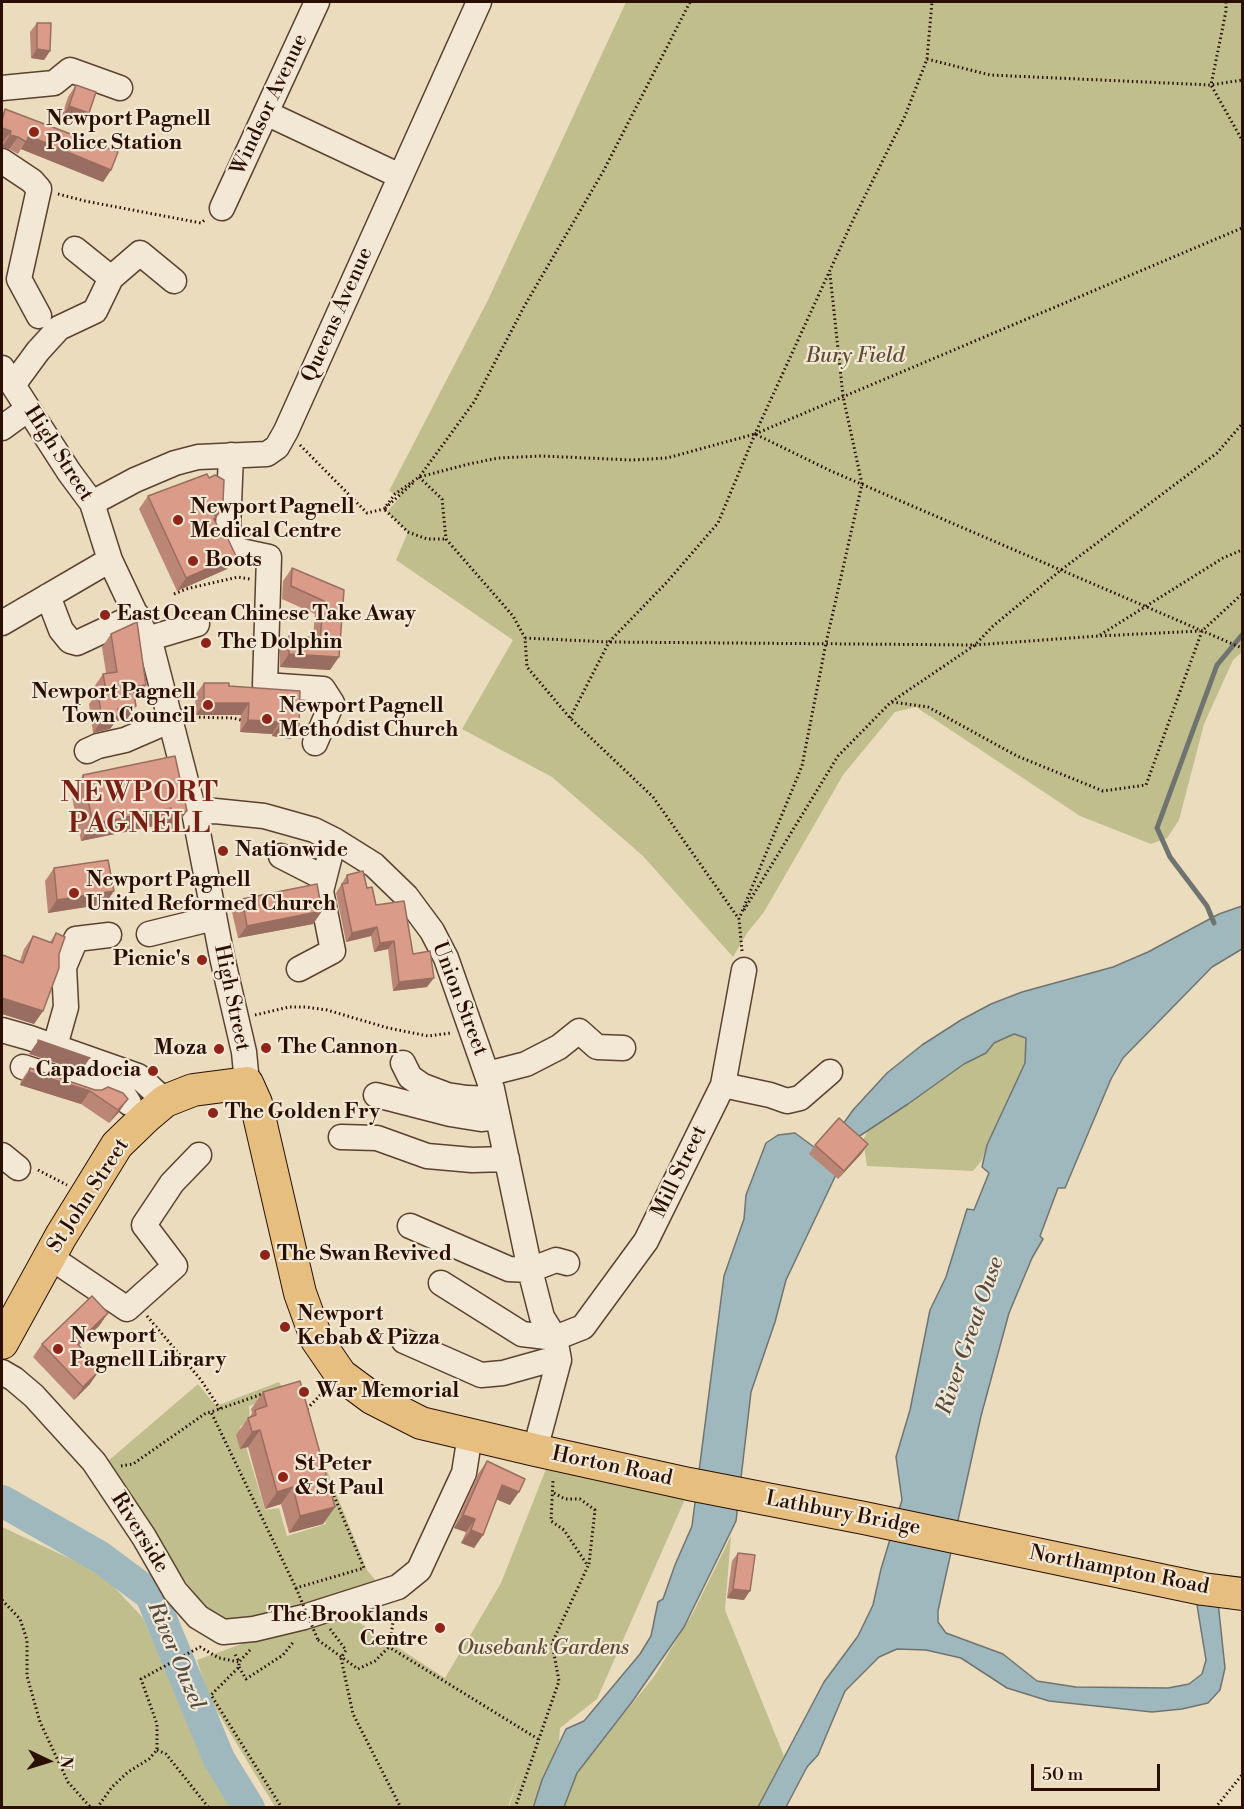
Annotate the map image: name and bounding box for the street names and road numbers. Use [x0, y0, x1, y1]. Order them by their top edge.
street label: Windsor Avenue [226, 30, 314, 180]
street label: Queens Avenue [297, 244, 379, 386]
street label: High Street [18, 402, 98, 506]
street label: Union Street [426, 938, 492, 1060]
street label: High Street [207, 942, 255, 1054]
street label: Mill Street [647, 1122, 713, 1222]
street label: St John Street [43, 1134, 135, 1258]
street label: Horton Road [549, 1442, 675, 1492]
street label: Lathbury Bridge [763, 1487, 923, 1541]
street label: Riverside [104, 1488, 174, 1578]
street label: Northampton Road [1027, 1541, 1211, 1601]

